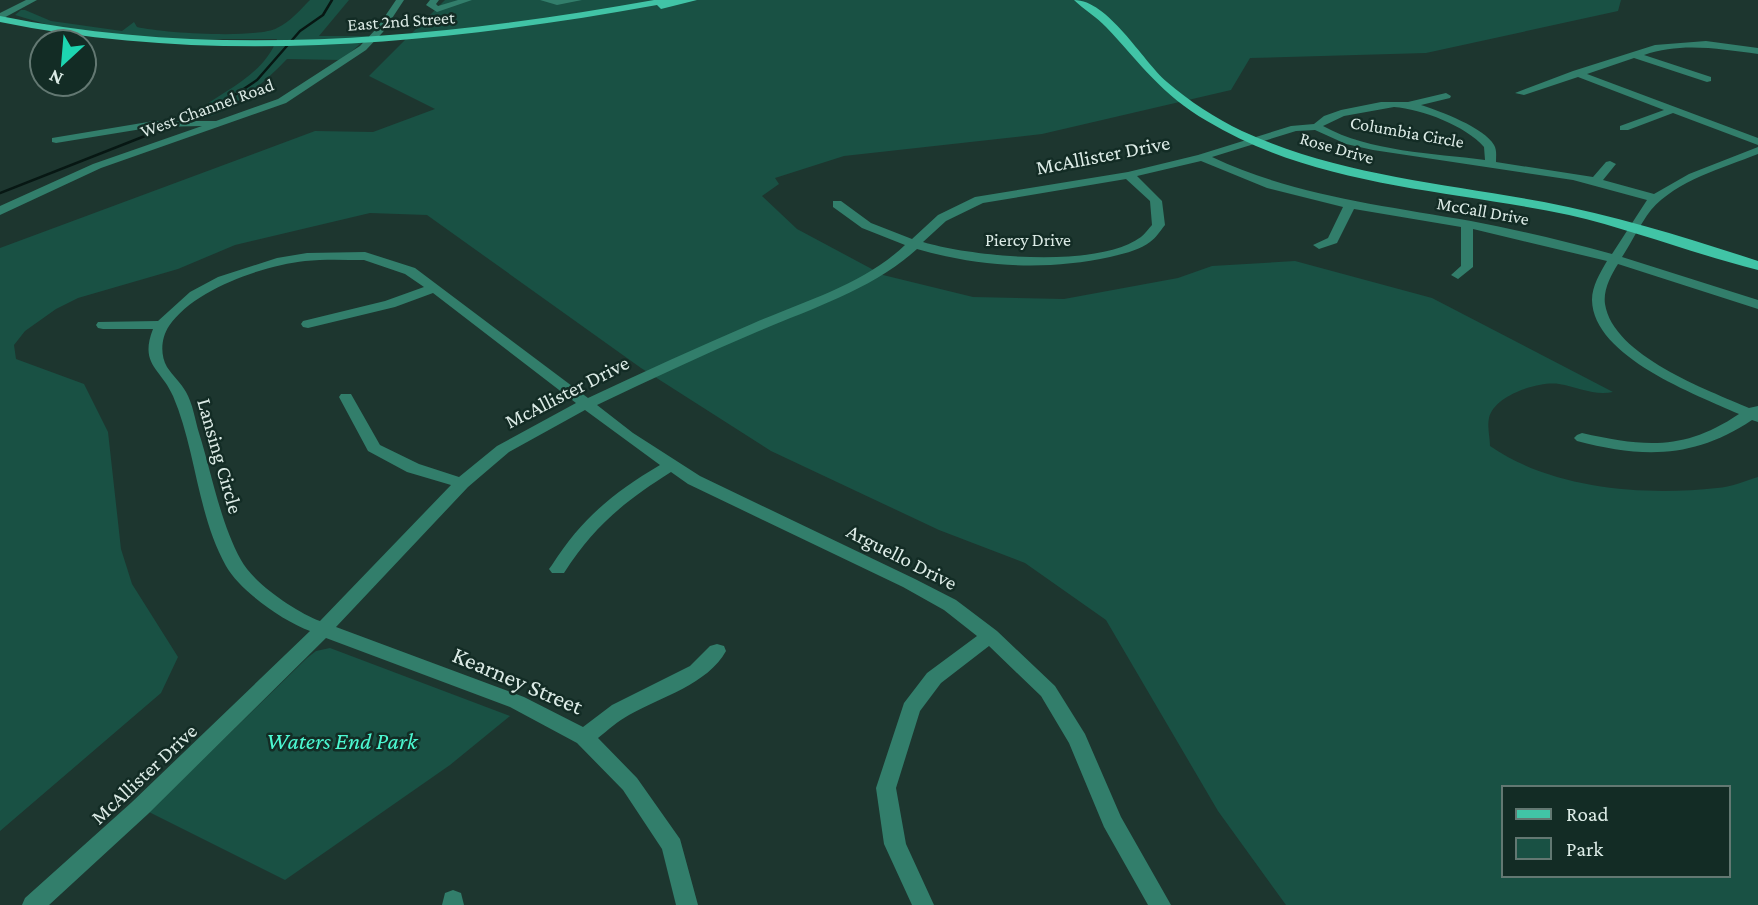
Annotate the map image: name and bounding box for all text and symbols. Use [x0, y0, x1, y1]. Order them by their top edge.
street label: East 2nd Street [347, 7, 456, 35]
north arrow [28, 28, 98, 98]
text: N [45, 66, 66, 90]
street label: West Channel Road [138, 74, 277, 141]
street label: Columbia Circle [1349, 112, 1466, 152]
street label: Rose Drive [1298, 128, 1376, 168]
street label: McAllister Drive [1034, 130, 1172, 180]
street label: McCall Drive [1435, 193, 1531, 229]
street label: Piercy Drive [985, 230, 1071, 250]
street label: McAllister Drive [501, 350, 633, 434]
street label: Lansing Circle [192, 396, 248, 516]
street label: Arguello Drive [843, 519, 961, 595]
street label: Kearney Street [449, 640, 588, 720]
street label: McAllister Drive [86, 719, 202, 829]
park label: Waters End Park [267, 727, 419, 754]
legend [1502, 786, 1730, 877]
text: Road [1566, 802, 1609, 826]
text: Park [1566, 837, 1603, 861]

